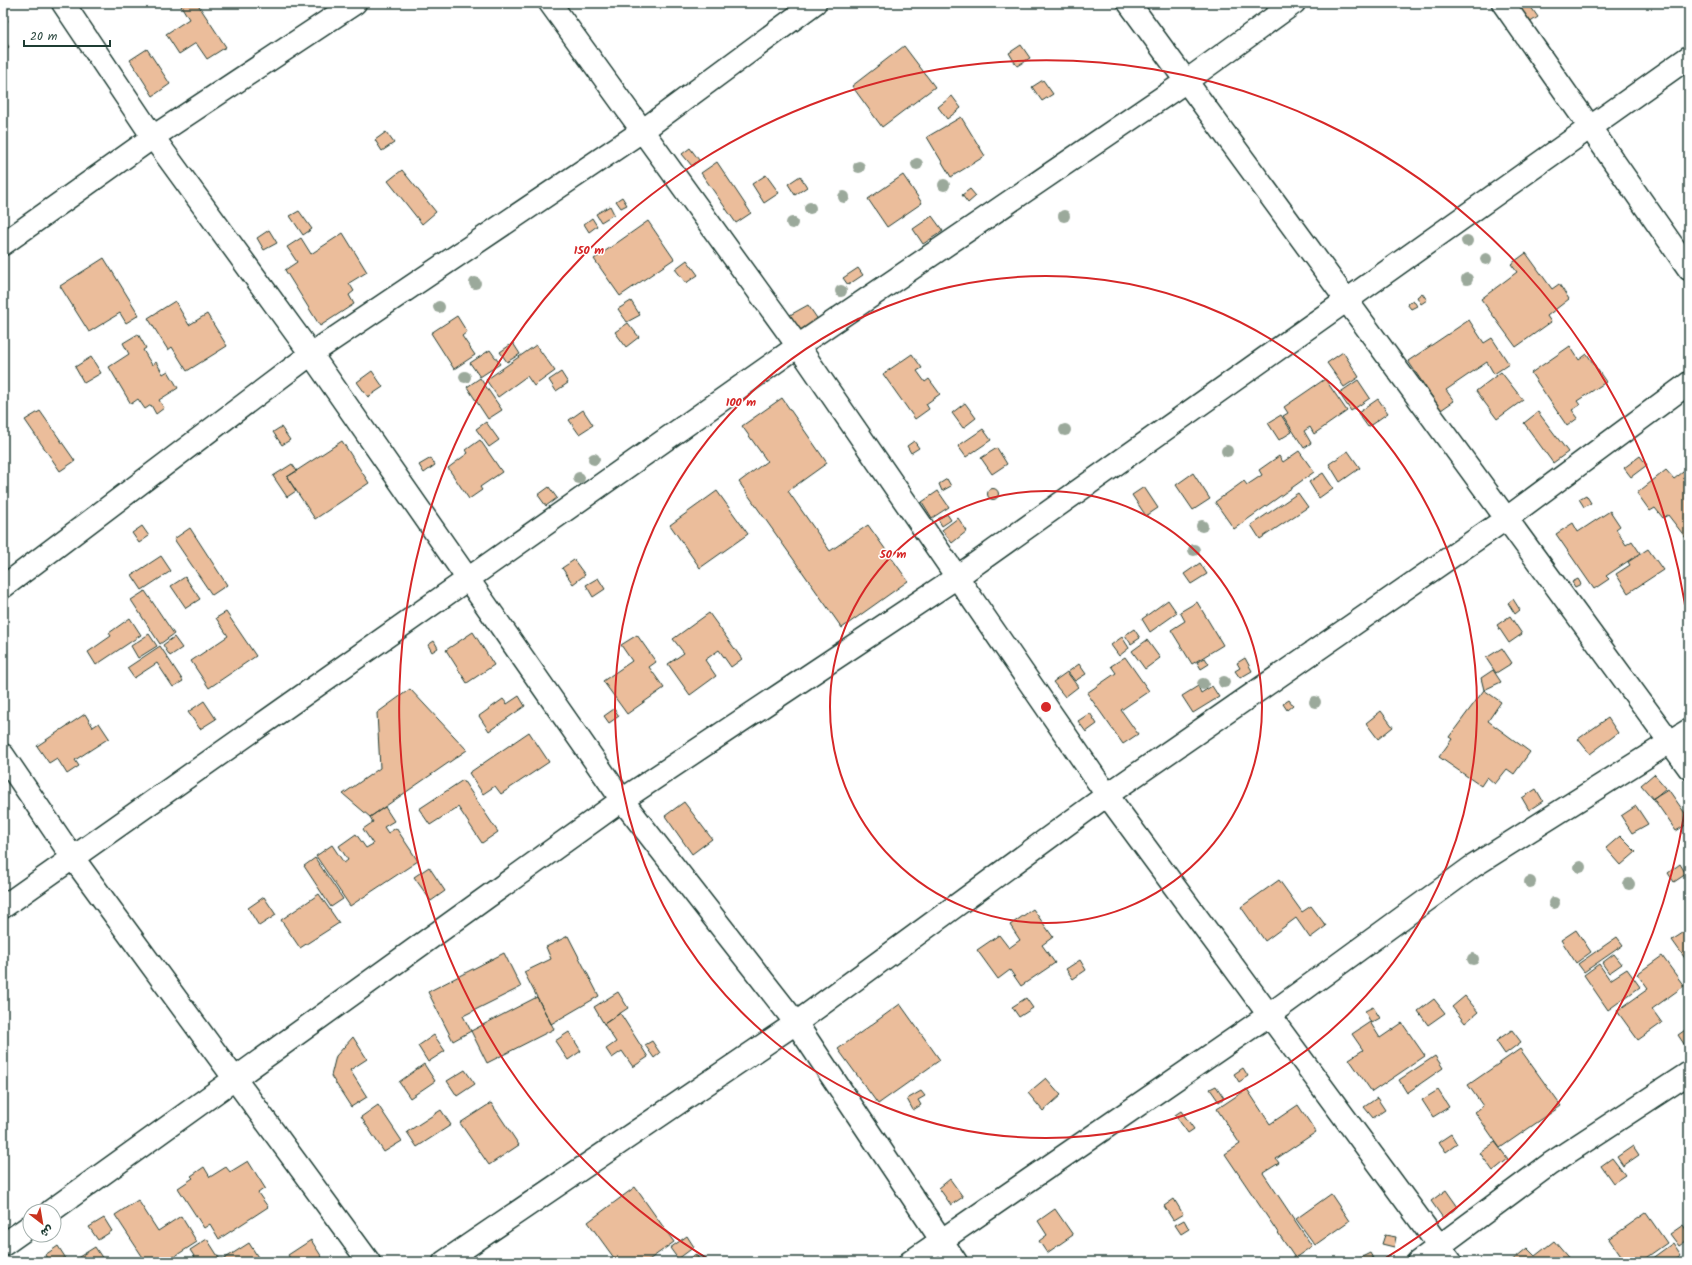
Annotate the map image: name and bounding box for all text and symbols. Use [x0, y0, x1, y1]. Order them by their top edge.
scale bar [24, 22, 110, 48]
text: 20 m [30, 27, 58, 46]
text: 150 m [574, 241, 604, 260]
text: 100 m [726, 393, 756, 412]
text: 50 m [879, 545, 907, 564]
centre of rings [1039, 700, 1053, 714]
north arrow [22, 1203, 62, 1243]
text: ش [37, 1220, 56, 1242]

